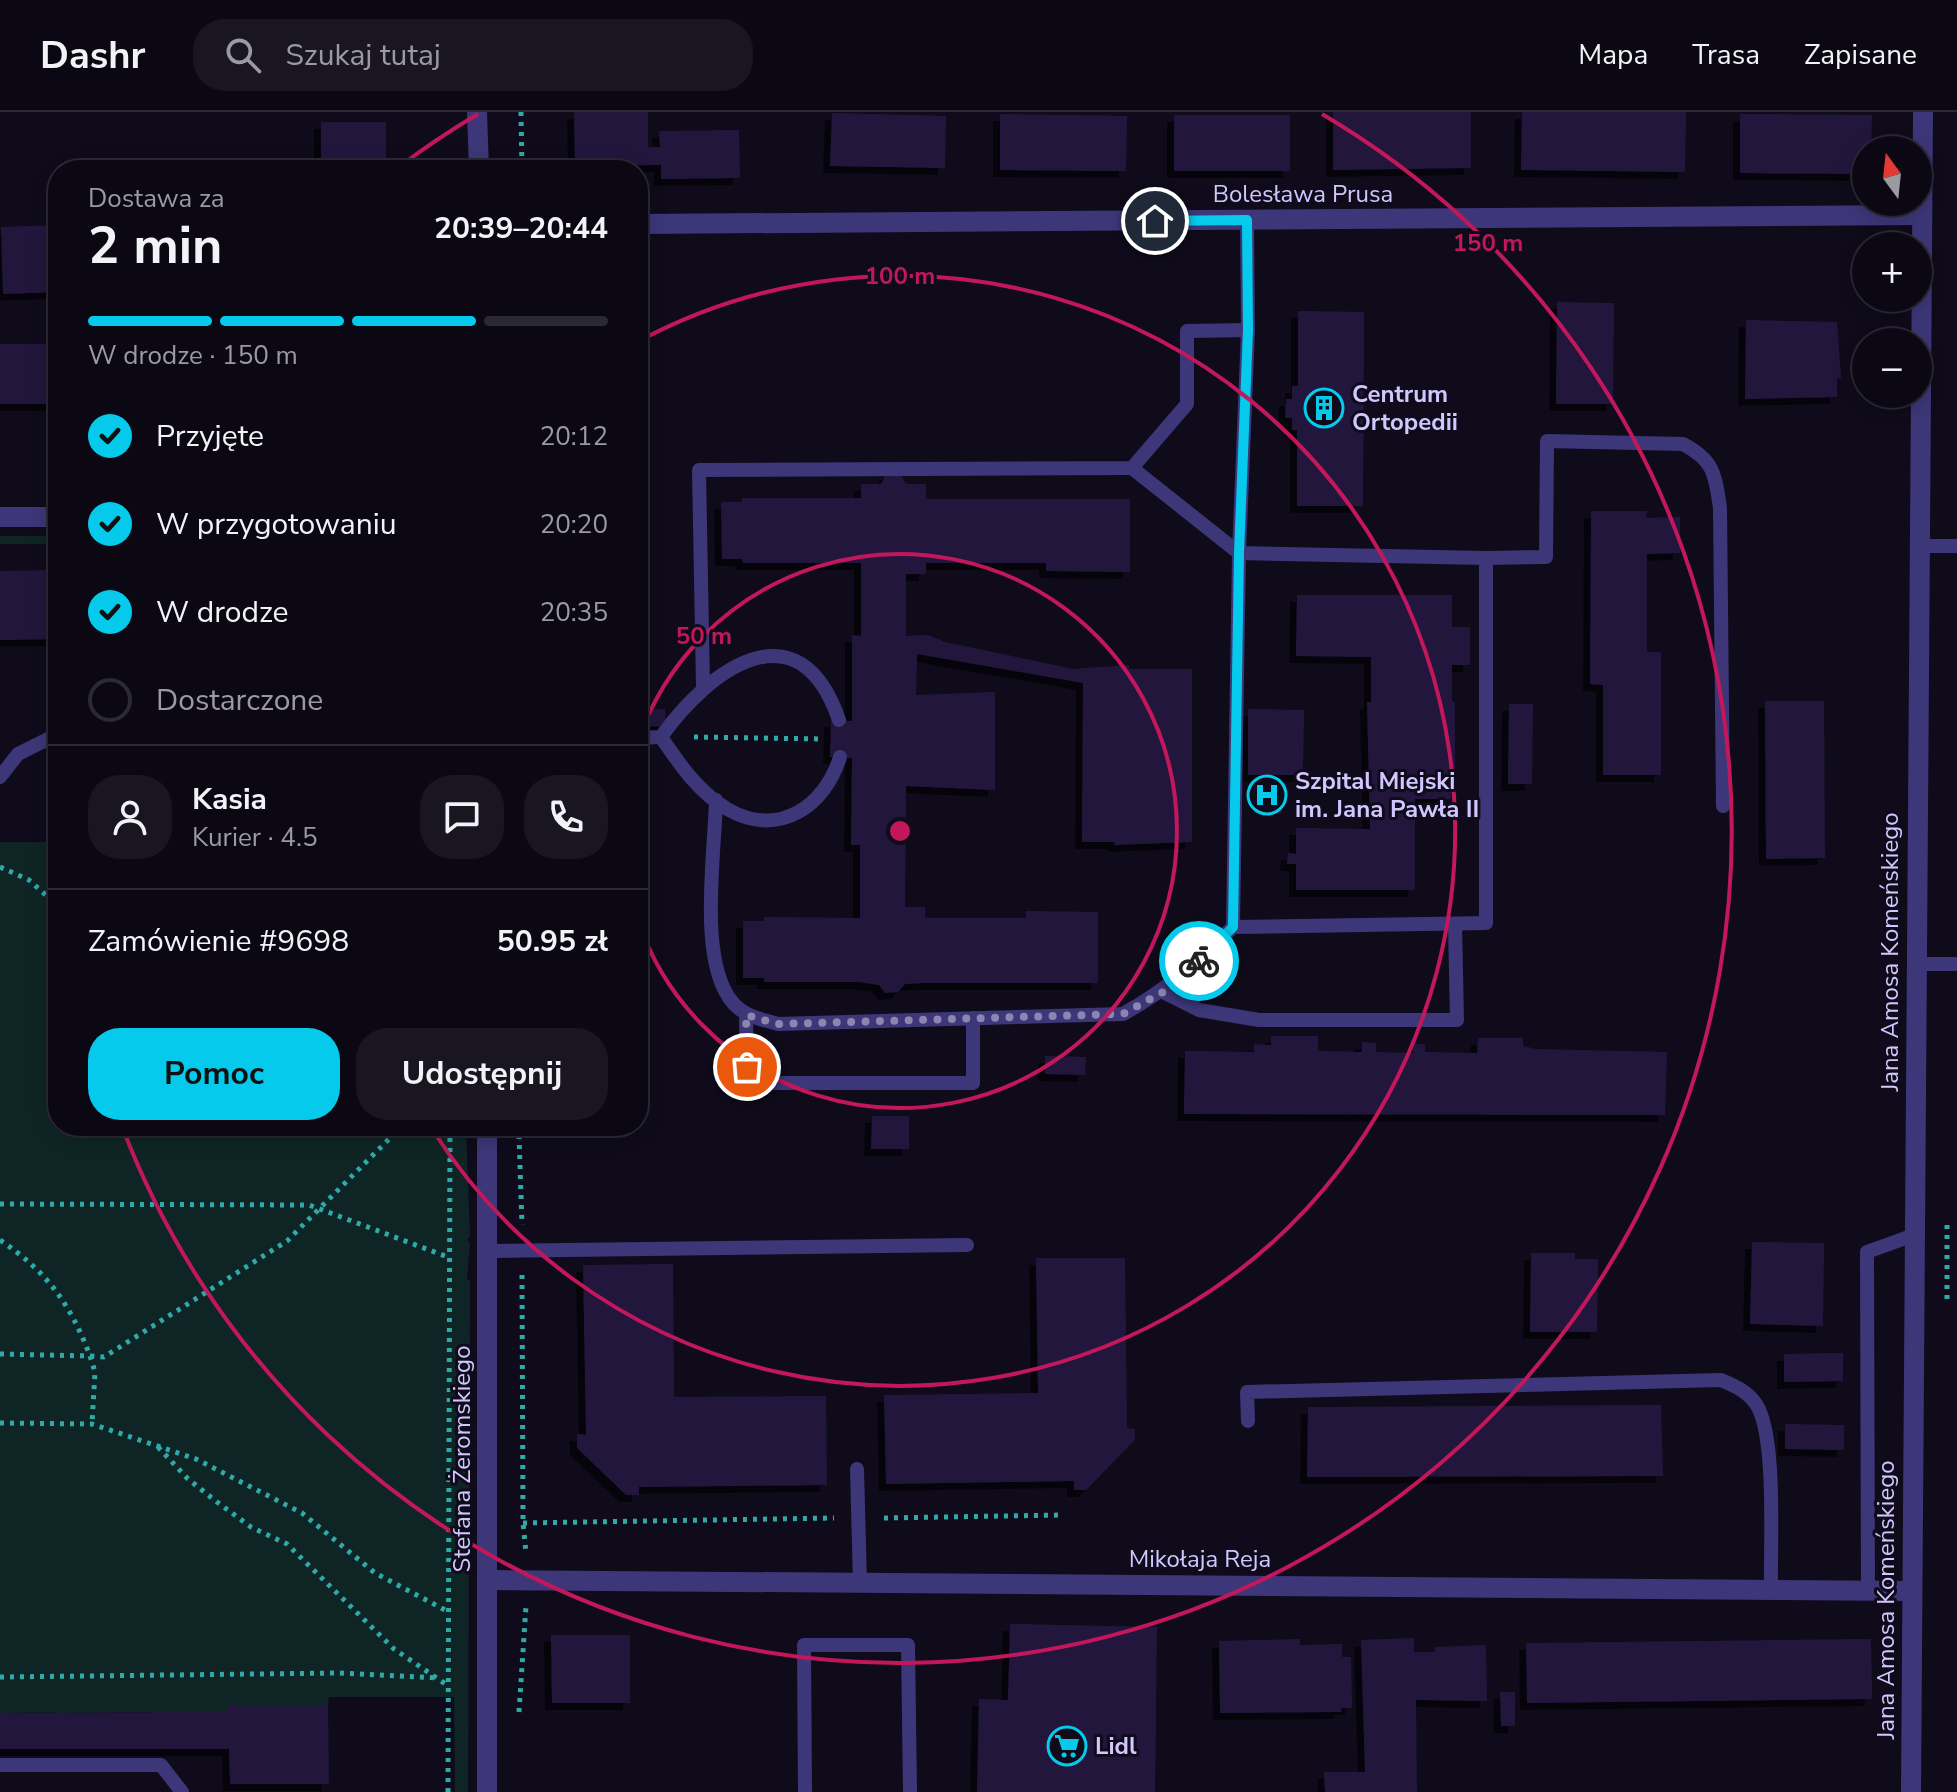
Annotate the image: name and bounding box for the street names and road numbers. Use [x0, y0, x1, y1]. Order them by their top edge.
street label: Bolesława Prusa [1213, 178, 1393, 210]
street label: Jana Amosa Komeńskiego [1874, 812, 1906, 1093]
street label: Stefana Żeromskiego [446, 1345, 478, 1573]
street label: Jana Amosa Komeńskiego [1870, 1460, 1902, 1741]
street label: Mikołaja Reja [1129, 1543, 1271, 1575]

